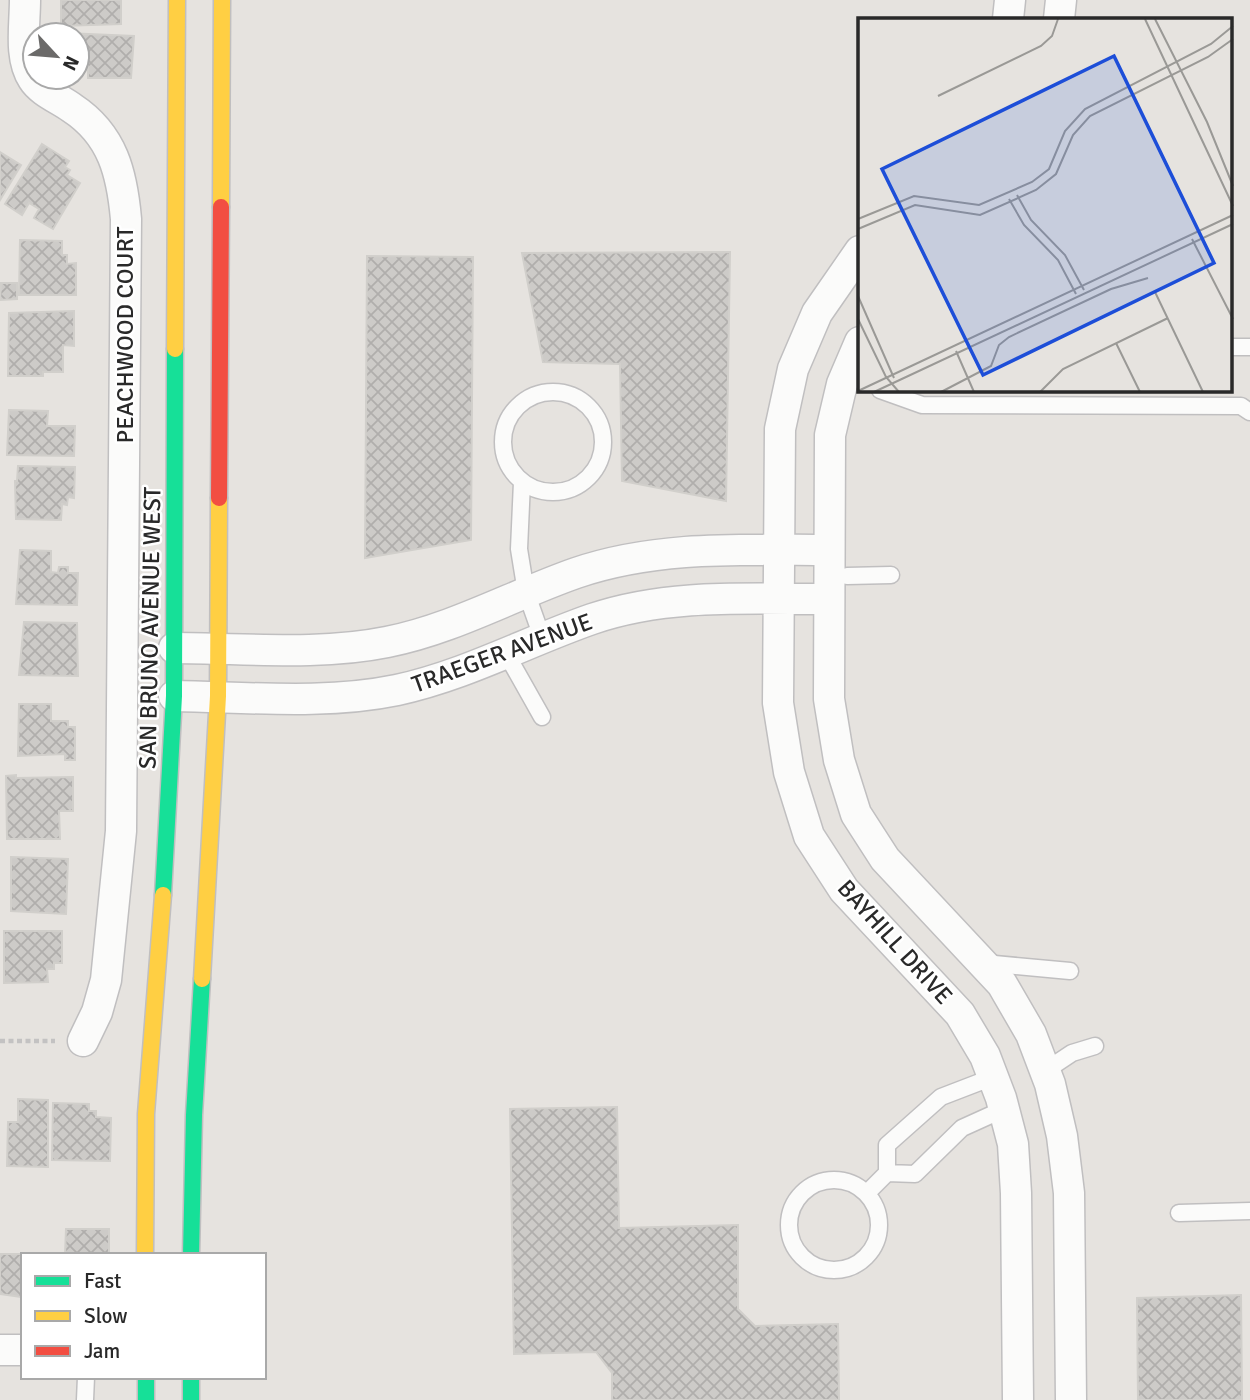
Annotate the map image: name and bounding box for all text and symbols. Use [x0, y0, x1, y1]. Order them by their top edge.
inset map [858, 18, 1232, 392]
north arrow [21, 21, 91, 91]
text: N [57, 52, 84, 74]
street label: PEACHWOOD COURT [110, 226, 140, 443]
street label: SAN BRUNO AVENUE WEST [133, 486, 167, 769]
street label: TRAEGER AVENUE [408, 606, 596, 700]
street label: BAYHILL DRIVE [831, 873, 959, 1011]
legend [21, 1253, 266, 1379]
text: Fast [84, 1268, 121, 1294]
text: Slow [84, 1303, 128, 1329]
text: Jam [84, 1338, 120, 1364]

